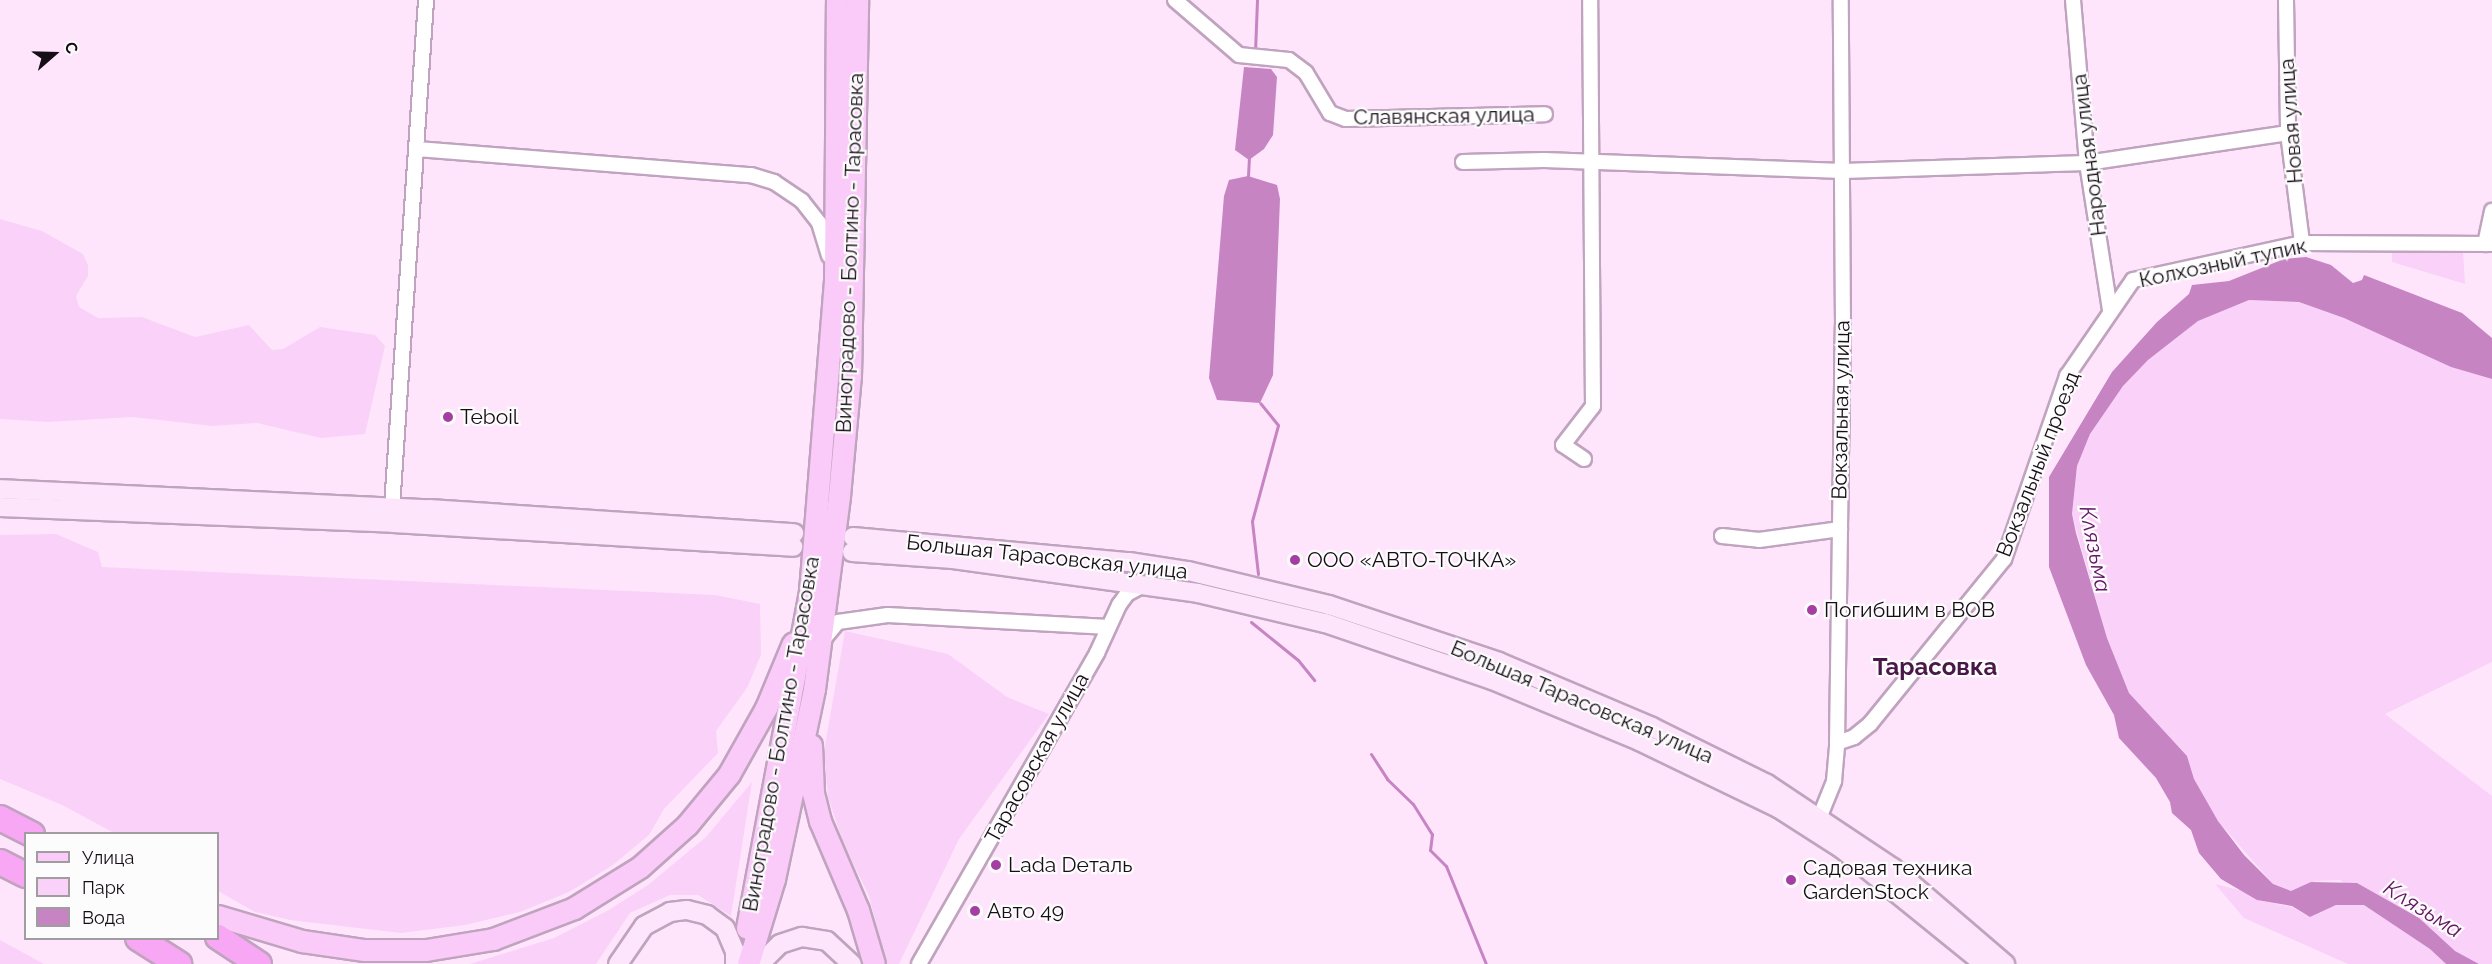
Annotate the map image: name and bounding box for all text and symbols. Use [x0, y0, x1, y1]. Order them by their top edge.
north arrow [24, 24, 84, 84]
text: С [61, 39, 82, 56]
street label: Новая улица [2274, 57, 2308, 185]
street label: Виноградово - Болтино - Тарасовка [831, 72, 869, 434]
street label: Народная улица [2067, 72, 2111, 238]
street label: Славянская улица [1353, 102, 1535, 130]
street label: Колхозный тупик [2137, 233, 2309, 293]
street label: Вокзальная улица [1827, 320, 1855, 500]
street label: Вокзальный проезд [1991, 368, 2085, 560]
place label: Teboil [460, 404, 519, 430]
marker: Teboil [441, 410, 455, 424]
water label: Клязьма [2074, 504, 2116, 594]
street label: Большая Тарасовская улица [904, 530, 1190, 584]
place label: ООО «АВТО-ТОЧКА» [1307, 547, 1516, 573]
marker: ООО «АВТО-ТОЧКА» [1288, 553, 1302, 567]
street label: Виноградово - Болтино - Тарасовка [737, 554, 825, 914]
place label: Погибшим в ВОВ [1824, 597, 1995, 623]
marker: Погибшим в ВОВ [1805, 603, 1819, 617]
street label: Большая Тарасовская улица [1446, 635, 1718, 769]
district label: Тарасовка [1873, 653, 1997, 681]
street label: Тарасовская улица [980, 668, 1094, 848]
legend [24, 832, 219, 940]
text: Улица [82, 847, 134, 868]
place label: Lada Dеталь [1008, 852, 1132, 878]
place label: Садовая техника GardenStock [1803, 855, 1972, 905]
marker: Lada Dеталь [989, 858, 1003, 872]
marker: Садовая техника GardenStock [1784, 873, 1798, 887]
water label: Клязьма [2379, 875, 2467, 943]
text: Парк [82, 877, 125, 898]
place label: Авто 49 [987, 898, 1064, 924]
marker: Авто 49 [968, 904, 982, 918]
text: Вода [82, 907, 125, 928]

